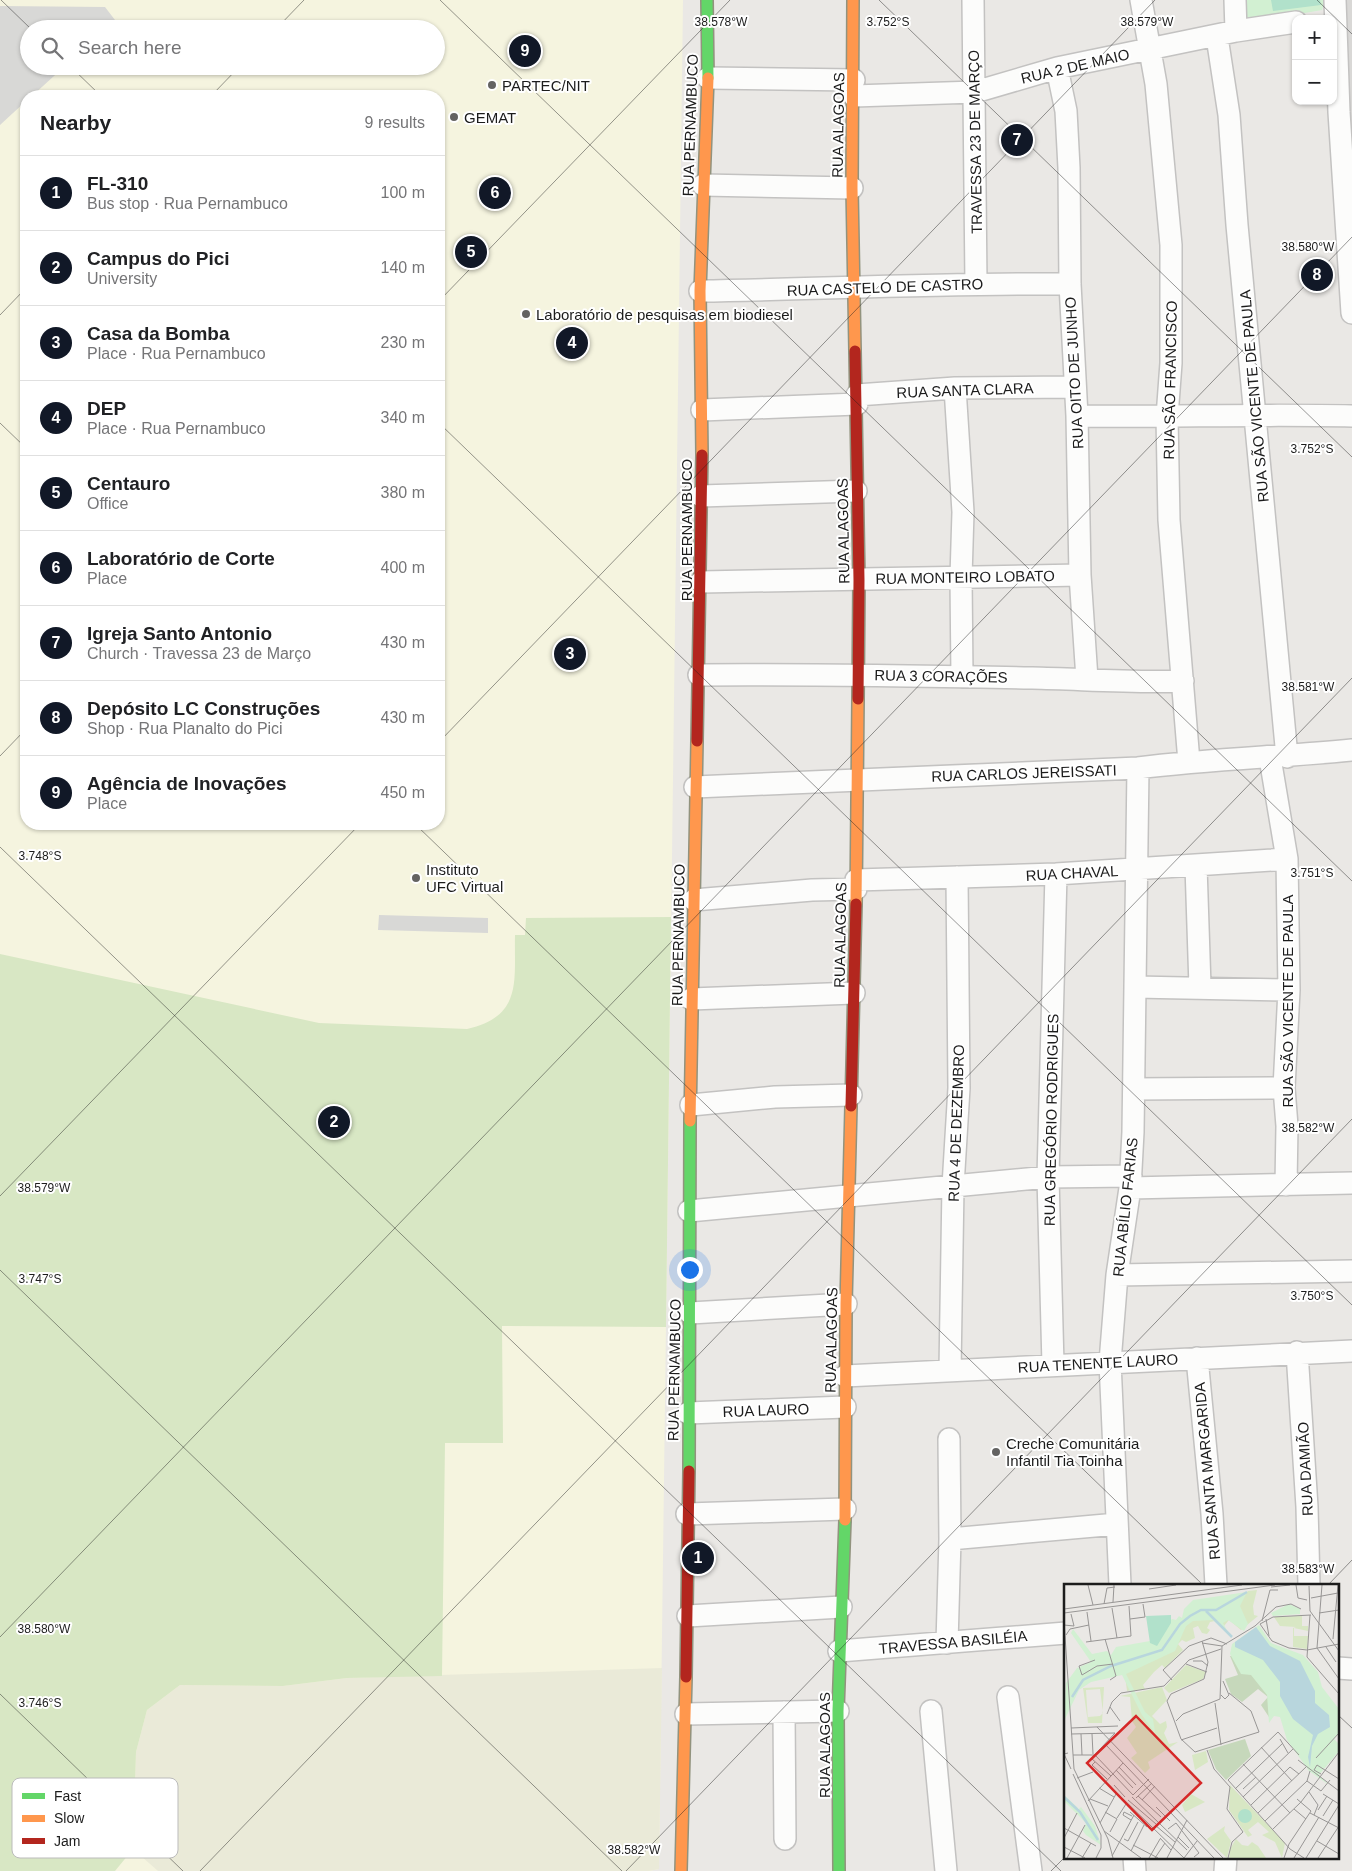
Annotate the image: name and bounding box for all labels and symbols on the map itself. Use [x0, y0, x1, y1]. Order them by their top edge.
text: 38.578°W [695, 15, 748, 29]
text: 3.752°S [867, 15, 909, 29]
text: 38.579°W [1121, 15, 1174, 29]
pin: 9 [509, 32, 541, 70]
street label: RUA 2 DE MAIO [1019, 45, 1131, 87]
street label: TRAVESSA 23 DE MARÇO [965, 50, 985, 234]
street label: RUA PERNAMBUCO [679, 53, 701, 197]
street label: RUA ALAGOAS [829, 72, 847, 178]
place label: PARTEC/NIT [502, 77, 590, 94]
marker: PARTEC/NIT [486, 79, 498, 91]
place label: GEMAT [464, 109, 516, 126]
marker: GEMAT [448, 111, 460, 123]
pin: 7 [1001, 121, 1033, 159]
pin: 6 [479, 174, 511, 212]
pin: 5 [455, 233, 487, 271]
text: 38.580°W [1282, 240, 1335, 254]
pin: 8 [1301, 256, 1333, 294]
street label: RUA CASTELO DE CASTRO [786, 275, 984, 299]
street label: RUA SÃO VICENTE DE PAULA [1236, 289, 1272, 503]
street label: RUA OITO DE JUNHO [1062, 297, 1086, 449]
street label: RUA SÃO FRANCISCO [1160, 300, 1180, 460]
place label: Laboratório de pesquisas em biodiesel [536, 306, 793, 323]
marker: Laboratório de pesquisas em biodiesel [520, 308, 532, 320]
pin: 4 [556, 324, 588, 362]
street label: RUA SANTA CLARA [896, 379, 1034, 401]
text: 3.752°S [1291, 442, 1333, 456]
street label: RUA PERNAMBUCO [678, 459, 695, 601]
street label: RUA ALAGOAS [834, 478, 852, 584]
street label: RUA MONTEIRO LOBATO [875, 567, 1055, 587]
pin: 3 [554, 635, 586, 673]
street label: RUA 3 CORAÇÕES [874, 666, 1008, 686]
text: 38.581°W [1282, 680, 1335, 694]
street label: RUA CARLOS JEREISSATI [931, 761, 1117, 785]
text: 3.748°S [19, 849, 61, 863]
place label: Instituto UFC Virtual [426, 861, 503, 895]
street label: RUA CHAVAL [1025, 862, 1119, 884]
street label: RUA PERNAMBUCO [668, 864, 688, 1006]
text: 3.751°S [1291, 866, 1333, 880]
marker: Instituto UFC Virtual [410, 872, 422, 884]
street label: RUA ALAGOAS [831, 882, 849, 988]
street label: RUA SÃO VICENTE DE PAULA [1279, 894, 1296, 1108]
street label: RUA GREGÓRIO RODRIGUES [1041, 1014, 1061, 1226]
street label: RUA 4 DE DEZEMBRO [945, 1044, 967, 1202]
pin: 2 [318, 1103, 350, 1141]
text: 38.582°W [1282, 1121, 1335, 1135]
street label: RUA ABÍLIO FARIAS [1109, 1136, 1141, 1278]
text: 38.579°W [18, 1181, 71, 1195]
your location [677, 1257, 703, 1283]
text: 3.747°S [19, 1272, 61, 1286]
street label: RUA ALAGOAS [822, 1287, 840, 1393]
text: 3.750°S [1291, 1289, 1333, 1303]
street label: RUA PERNAMBUCO [664, 1299, 684, 1441]
street label: RUA TENENTE LAURO [1017, 1350, 1179, 1376]
street label: RUA SANTA MARGARIDA [1191, 1382, 1223, 1560]
street label: RUA LAURO [722, 1400, 810, 1420]
street label: RUA DAMIÃO [1294, 1422, 1316, 1516]
place label: Creche Comunitária Infantil Tia Toinha [1006, 1435, 1140, 1469]
marker: Creche Comunitária Infantil Tia Toinha [990, 1446, 1002, 1458]
pin: 1 [682, 1539, 714, 1577]
text: 38.583°W [1282, 1562, 1335, 1576]
inset map [1064, 1584, 1340, 1858]
text: 38.580°W [18, 1622, 71, 1636]
street label: TRAVESSA BASILÉIA [878, 1627, 1028, 1657]
street label: RUA ALAGOAS [816, 1692, 833, 1798]
text: 3.746°S [19, 1696, 61, 1710]
legend [12, 1778, 178, 1858]
text: Fast [54, 1788, 81, 1804]
text: Slow [54, 1810, 85, 1826]
text: Jam [54, 1833, 80, 1849]
text: 38.582°W [608, 1843, 661, 1857]

